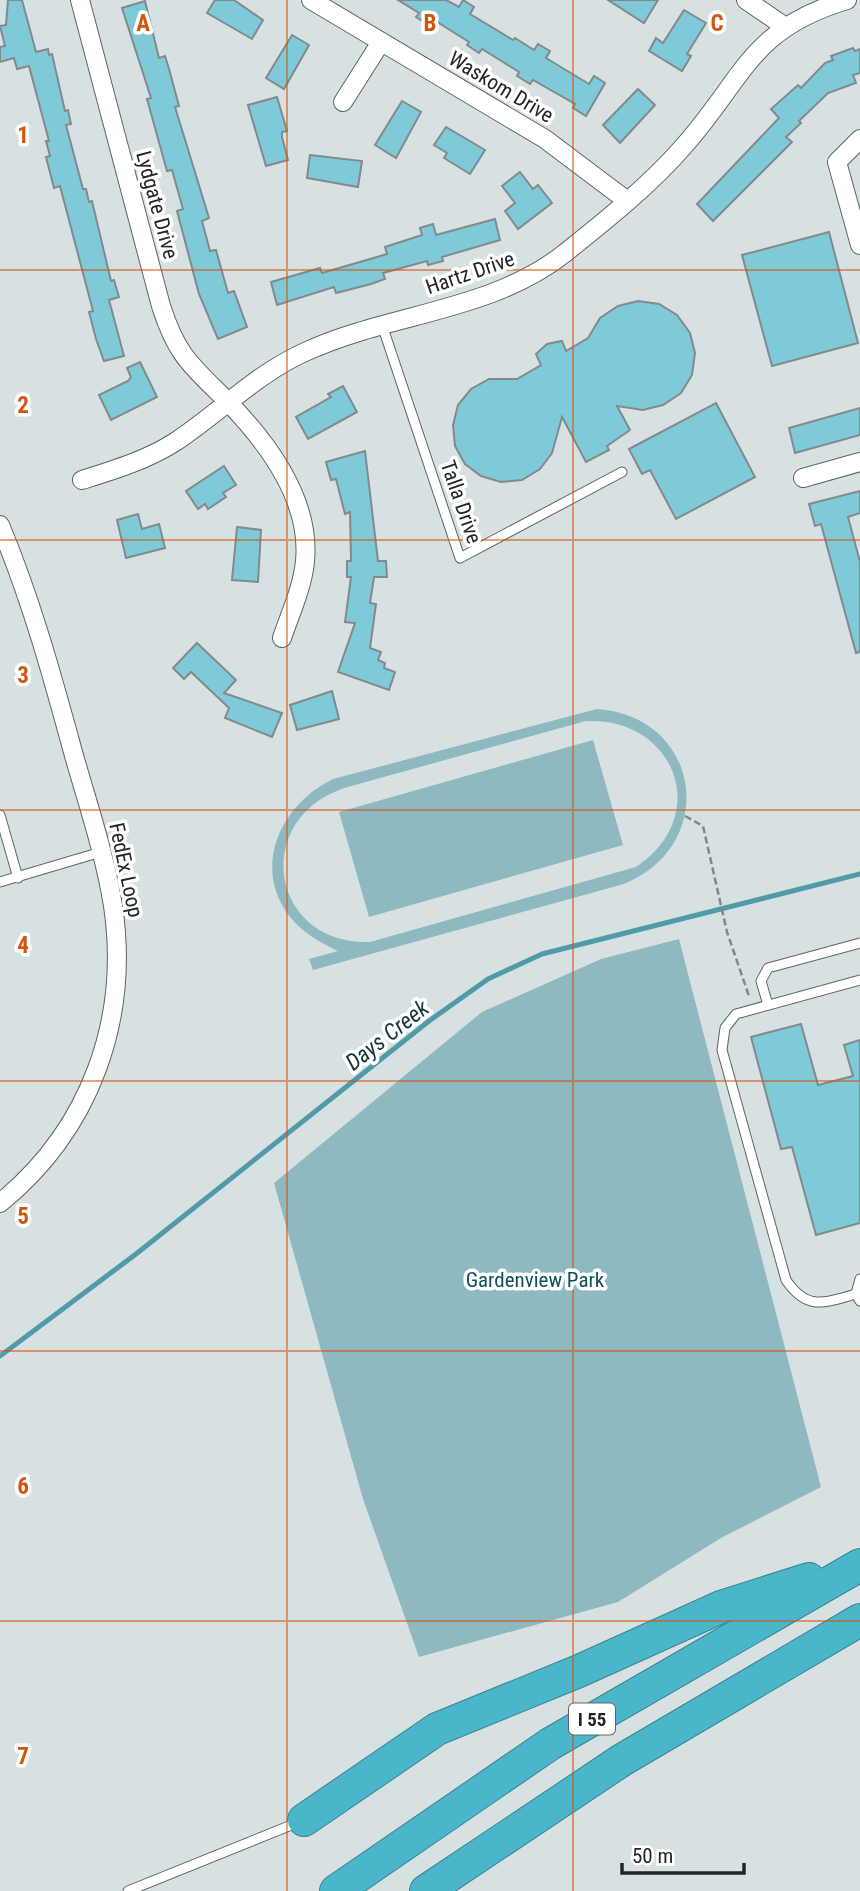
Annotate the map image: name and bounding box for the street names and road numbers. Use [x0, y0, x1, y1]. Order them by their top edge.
street label: Waskom Drive [444, 46, 558, 128]
street label: Lydgate Drive [131, 148, 183, 262]
street label: Hartz Drive [423, 247, 518, 299]
street label: Talla Drive [436, 457, 486, 547]
street label: FedEx Loop [104, 821, 148, 919]
road number: I 55 [569, 1704, 615, 1735]

